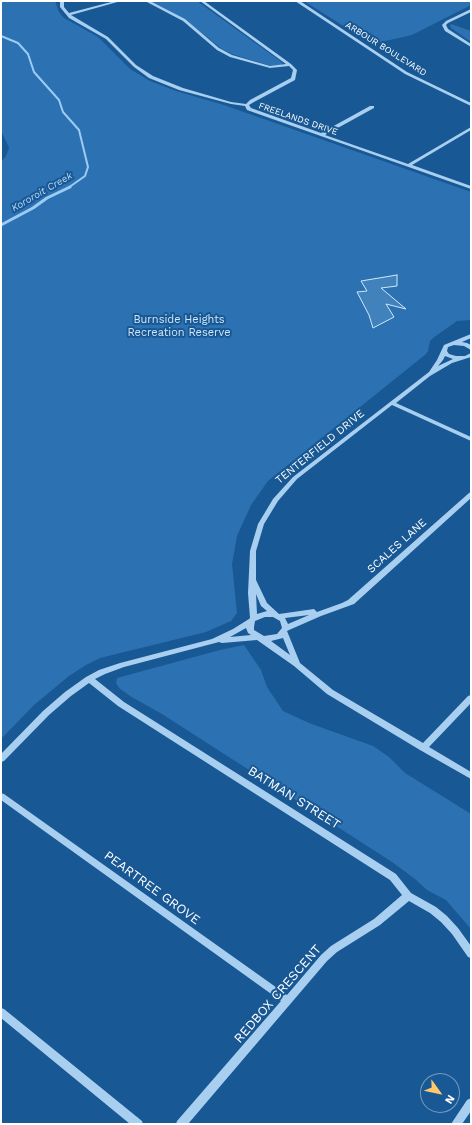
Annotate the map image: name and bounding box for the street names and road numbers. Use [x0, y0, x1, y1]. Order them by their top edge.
street label: ARBOUR BOULEVARD [343, 20, 429, 78]
street label: FREELANDS DRIVE [257, 100, 339, 138]
street label: TENTERFIELD DRIVE [273, 407, 367, 487]
street label: SCALES LANE [365, 516, 429, 576]
street label: BATMAN STREET [245, 763, 343, 833]
street label: PEARTREE GROVE [101, 848, 203, 928]
street label: REDBOX CRESCENT [231, 942, 325, 1046]

